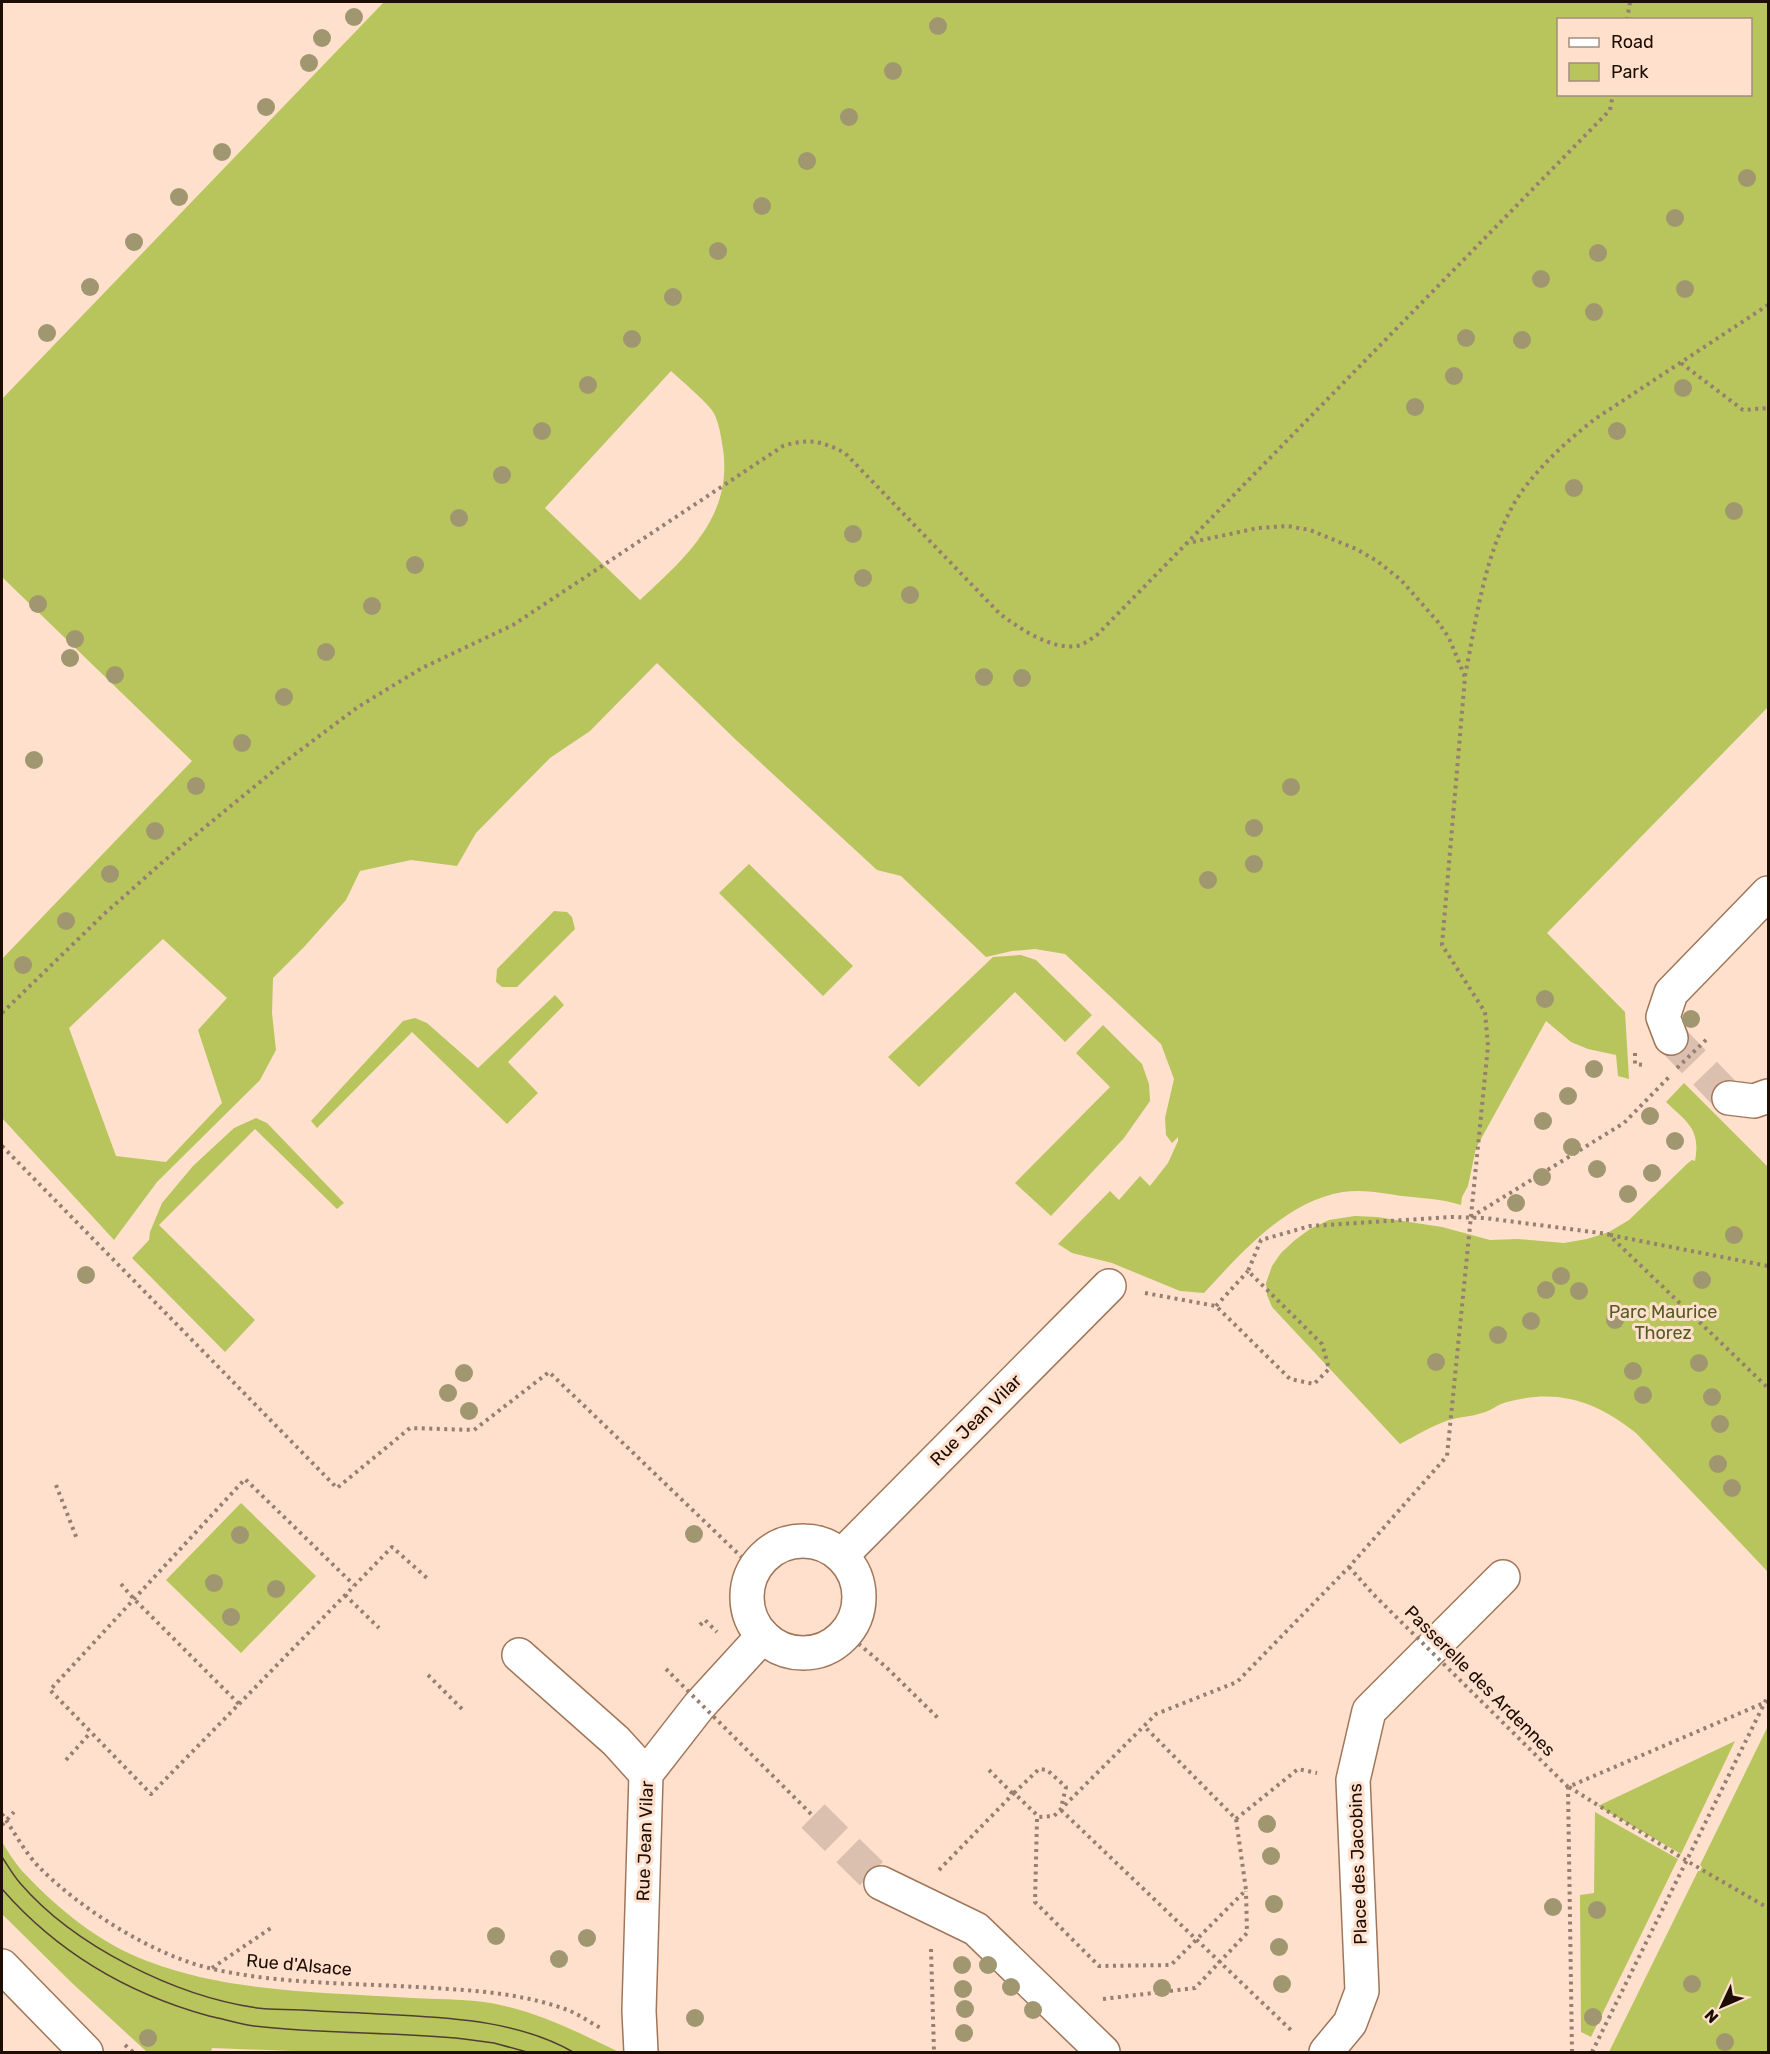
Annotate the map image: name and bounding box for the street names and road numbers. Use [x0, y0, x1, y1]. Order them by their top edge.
street label: Rue Jean Vilar [926, 1369, 1027, 1470]
street label: Passerelle des Ardennes [1400, 1601, 1560, 1761]
street label: Rue Jean Vilar [632, 1780, 658, 1902]
street label: Place des Jacobins [1344, 1783, 1372, 1945]
street label: Rue d'Alsace [245, 1949, 353, 1981]

